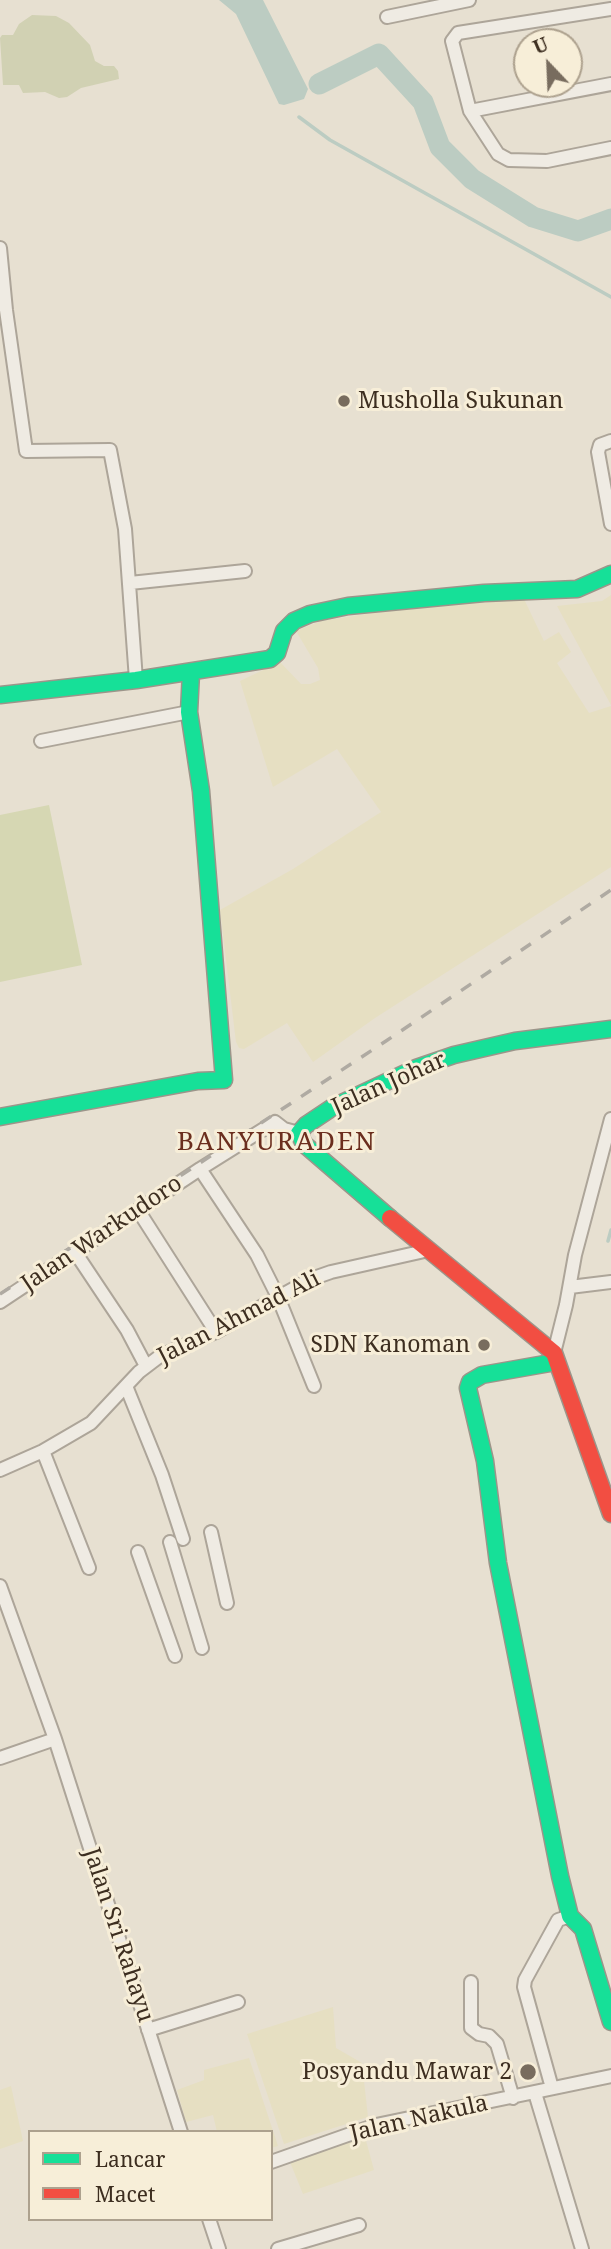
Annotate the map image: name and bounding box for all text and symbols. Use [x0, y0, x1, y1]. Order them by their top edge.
north arrow [513, 28, 583, 98]
text: U [529, 31, 552, 60]
place label: Musholla Sukunan [358, 387, 563, 415]
marker: Musholla Sukunan [336, 393, 352, 409]
street label: Jalan Johar [328, 1047, 450, 1121]
district label: BANYURADEN [178, 1127, 376, 1159]
street label: Jalan Warkudoro [16, 1170, 188, 1298]
street label: Jalan Ahmad Ali [153, 1265, 325, 1371]
place label: SDN Kanoman [311, 1331, 470, 1359]
marker: SDN Kanoman [476, 1337, 492, 1353]
street label: Jalan Sri Rahayu [77, 1844, 159, 2026]
place label: Posyandu Mawar 2 [302, 2058, 512, 2086]
marker: Posyandu Mawar 2 [518, 2062, 538, 2082]
street label: Jalan Nakula [347, 2090, 491, 2148]
legend [28, 2130, 273, 2221]
text: Lancar [95, 2145, 166, 2173]
text: Macet [95, 2180, 155, 2208]

